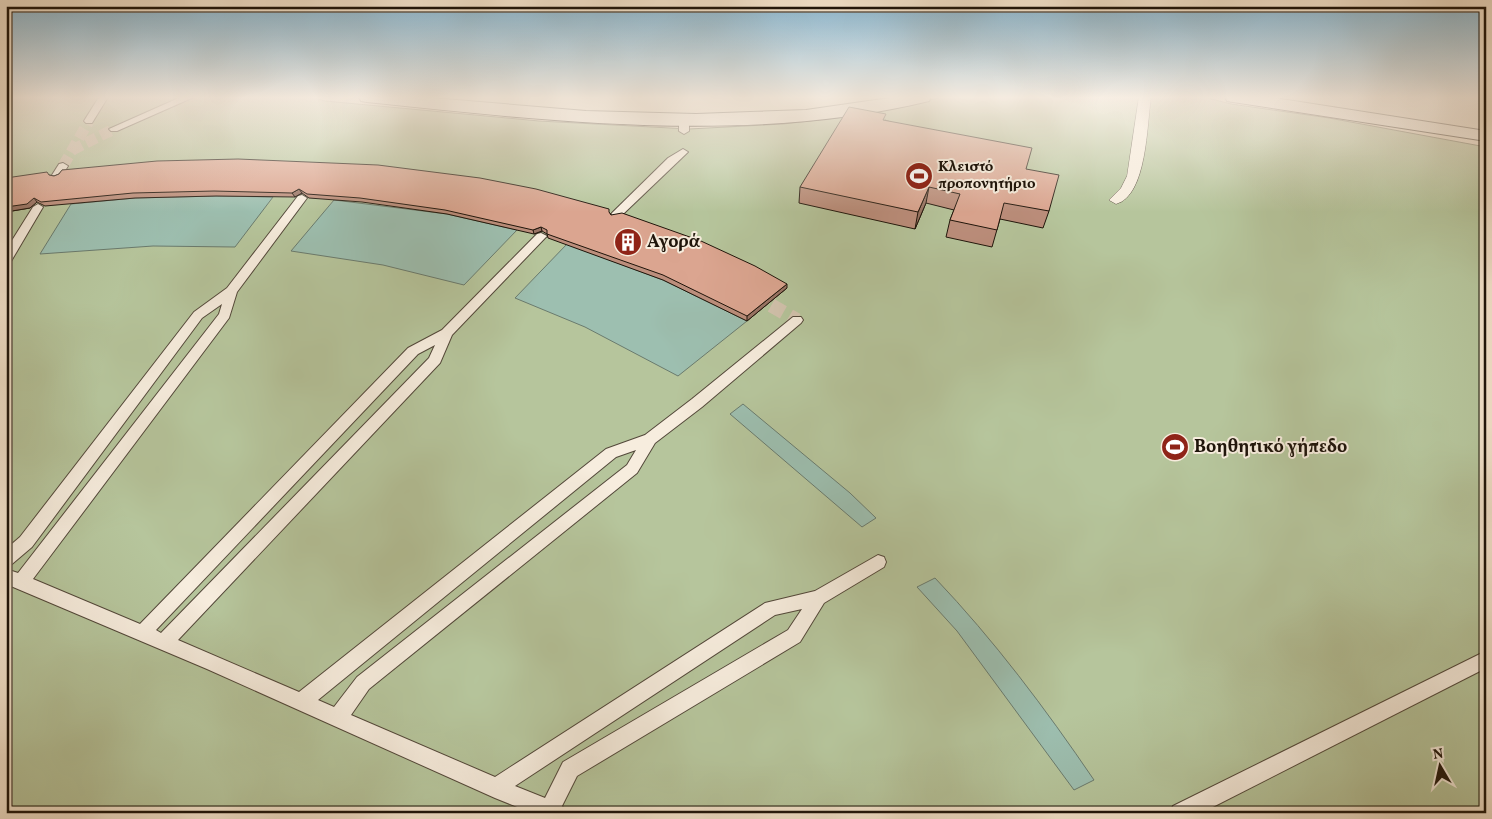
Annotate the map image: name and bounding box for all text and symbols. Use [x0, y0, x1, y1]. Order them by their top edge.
place label: Κλειστό προπονητήριο [938, 157, 1036, 195]
sports icon: Κλειστό προπονητήριο [904, 161, 934, 191]
building icon: Αγορά [613, 227, 643, 257]
place label: Αγορά [647, 230, 701, 255]
sports icon: Βοηθητικό γήπεδο [1160, 432, 1190, 462]
place label: Βοηθητικό γήπεδο [1194, 435, 1347, 460]
north arrow [1414, 742, 1464, 792]
text: N [1432, 744, 1445, 765]

